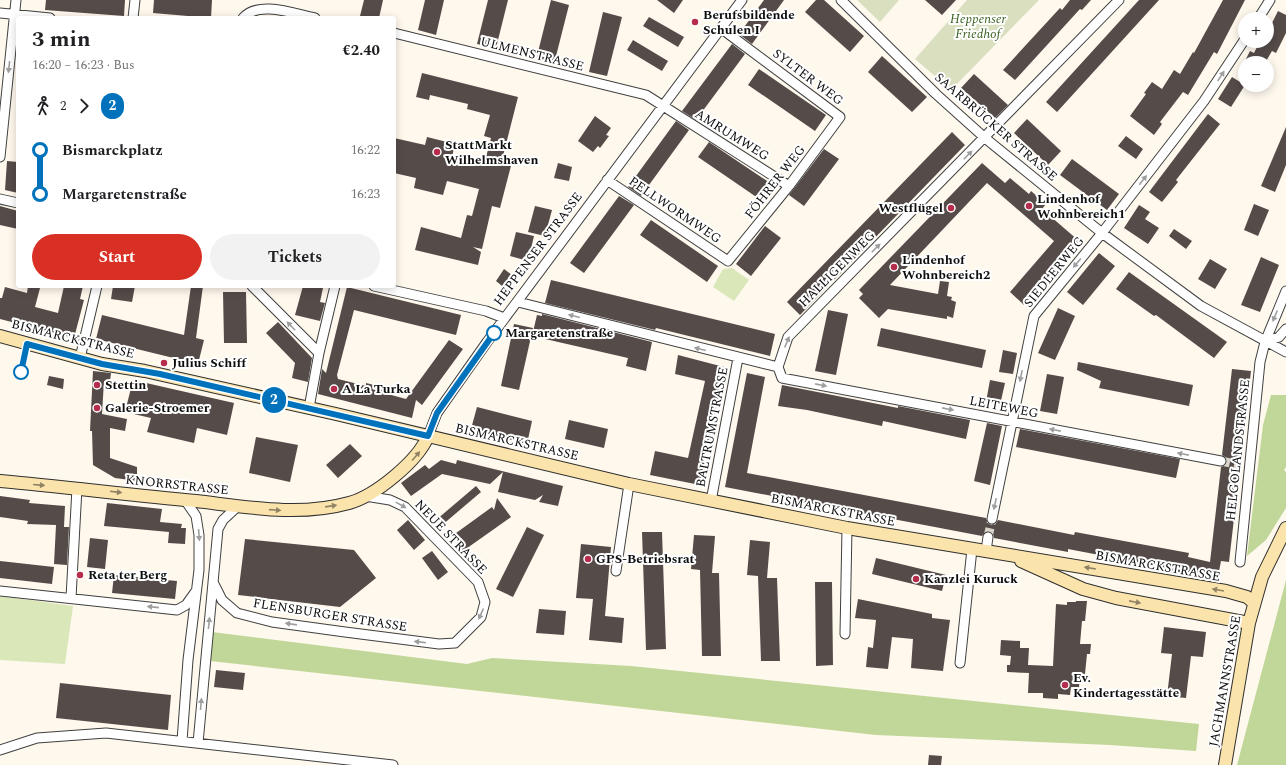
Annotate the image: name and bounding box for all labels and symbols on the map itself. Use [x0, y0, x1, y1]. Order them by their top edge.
place label: Berufsbildende Schulen I [703, 5, 795, 40]
park label: Heppenser Friedhof [950, 9, 1007, 44]
marker: Berufsbildende Schulen I [690, 17, 700, 27]
street label: ULMENSTRASSE [478, 31, 586, 77]
street label: SYLTER WEG [768, 44, 848, 110]
one-way arrow [6, 61, 13, 73]
street label: SAARBRÜCKER STRASSE [930, 68, 1062, 186]
one-way arrow [1217, 70, 1224, 82]
street label: AMRUMWEG [691, 104, 773, 166]
place label: StattMarkt Wilhelmshaven [445, 135, 538, 170]
street label: FÖHRER WEG [740, 141, 810, 223]
marker: StattMarkt Wilhelmshaven [432, 147, 442, 157]
one-way arrow [963, 150, 973, 160]
street label: PELLWORMWEG [625, 171, 725, 249]
one-way arrow [1139, 175, 1147, 186]
street label: HEPPENSER STRASSE [488, 188, 588, 310]
place label: Lindenhof Wohnbereich1 [1037, 189, 1125, 224]
place label: Westflügel [878, 198, 943, 218]
marker: Lindenhof Wohnbereich1 [1024, 201, 1034, 211]
marker: Westflügel [946, 203, 956, 213]
street label: HALLIGENWEG [794, 226, 880, 312]
street label: SIEDLERWEG [1019, 232, 1089, 312]
one-way arrow [871, 243, 881, 253]
place label: Lindenhof Wohnbereich2 [902, 250, 990, 285]
one-way arrow [1073, 258, 1082, 269]
marker: Lindenhof Wohnbereich2 [889, 262, 899, 272]
one-way arrow [1272, 311, 1278, 323]
one-way arrow [568, 313, 580, 319]
street label: BISMARCKSTRASSE [9, 314, 137, 364]
one-way arrow [286, 321, 296, 331]
place label: Margaretenstraße [505, 323, 613, 343]
marker: Margaretenstraße [486, 325, 502, 341]
one-way arrow [784, 336, 790, 347]
one-way arrow [694, 345, 706, 351]
place label: Julius Schiff [172, 353, 247, 373]
marker: Julius Schiff [159, 358, 169, 368]
unlabelled marker [13, 364, 29, 380]
street label: BALTRUMSTRASSE [691, 365, 733, 489]
one-way arrow [1018, 370, 1024, 382]
place label: Stettin [105, 375, 146, 395]
street label: HELGOLANDSTRASSE [1221, 378, 1255, 522]
place label: A La Turka [342, 379, 411, 399]
marker: Stettin [92, 380, 102, 390]
one-way arrow [814, 383, 827, 389]
marker: A La Turka [329, 384, 339, 394]
line badge: 2 [261, 387, 287, 413]
street label: LEITEWEG [968, 390, 1040, 424]
place label: Galerie-Stroemer [105, 398, 210, 418]
marker: Galerie-Stroemer [92, 403, 102, 413]
one-way arrow [942, 407, 954, 413]
street label: BISMARCKSTRASSE [453, 418, 581, 466]
one-way arrow [1049, 426, 1062, 432]
one-way arrow [411, 451, 420, 462]
one-way arrow [1177, 451, 1189, 457]
street label: KNORRSTRASSE [124, 470, 230, 500]
one-way arrow [33, 481, 45, 488]
street label: BISMARCKSTRASSE [769, 488, 897, 532]
one-way arrow [110, 489, 122, 496]
street label: NEUE STRASSE [410, 495, 492, 579]
one-way arrow [992, 497, 998, 510]
one-way arrow [395, 502, 406, 508]
one-way arrow [325, 503, 337, 509]
one-way arrow [269, 506, 281, 513]
one-way arrow [195, 529, 202, 541]
street label: BISMARCKSTRASSE [1094, 545, 1222, 587]
place label: GPS-Betriebsrat [596, 549, 695, 569]
marker: GPS-Betriebsrat [583, 554, 593, 564]
place label: Reta ter Berg [88, 565, 167, 585]
one-way arrow [1084, 565, 1096, 571]
place label: Kanzlei Kuruck [924, 569, 1018, 589]
marker: Reta ter Berg [75, 570, 85, 580]
marker: Kanzlei Kuruck [911, 574, 921, 584]
one-way arrow [1212, 587, 1224, 593]
street label: FLENSBURGER STRASSE [251, 593, 409, 637]
one-way arrow [1129, 599, 1141, 605]
one-way arrow [147, 604, 159, 610]
one-way arrow [477, 608, 484, 620]
street label: JACHMANNSTRASSE [1204, 614, 1246, 748]
one-way arrow [205, 617, 212, 629]
one-way arrow [285, 621, 297, 627]
one-way arrow [414, 639, 426, 645]
place label: Ev. Kindertagesstätte [1073, 668, 1179, 703]
marker: Ev. Kindertagesstätte [1060, 680, 1070, 690]
one-way arrow [198, 698, 205, 710]

